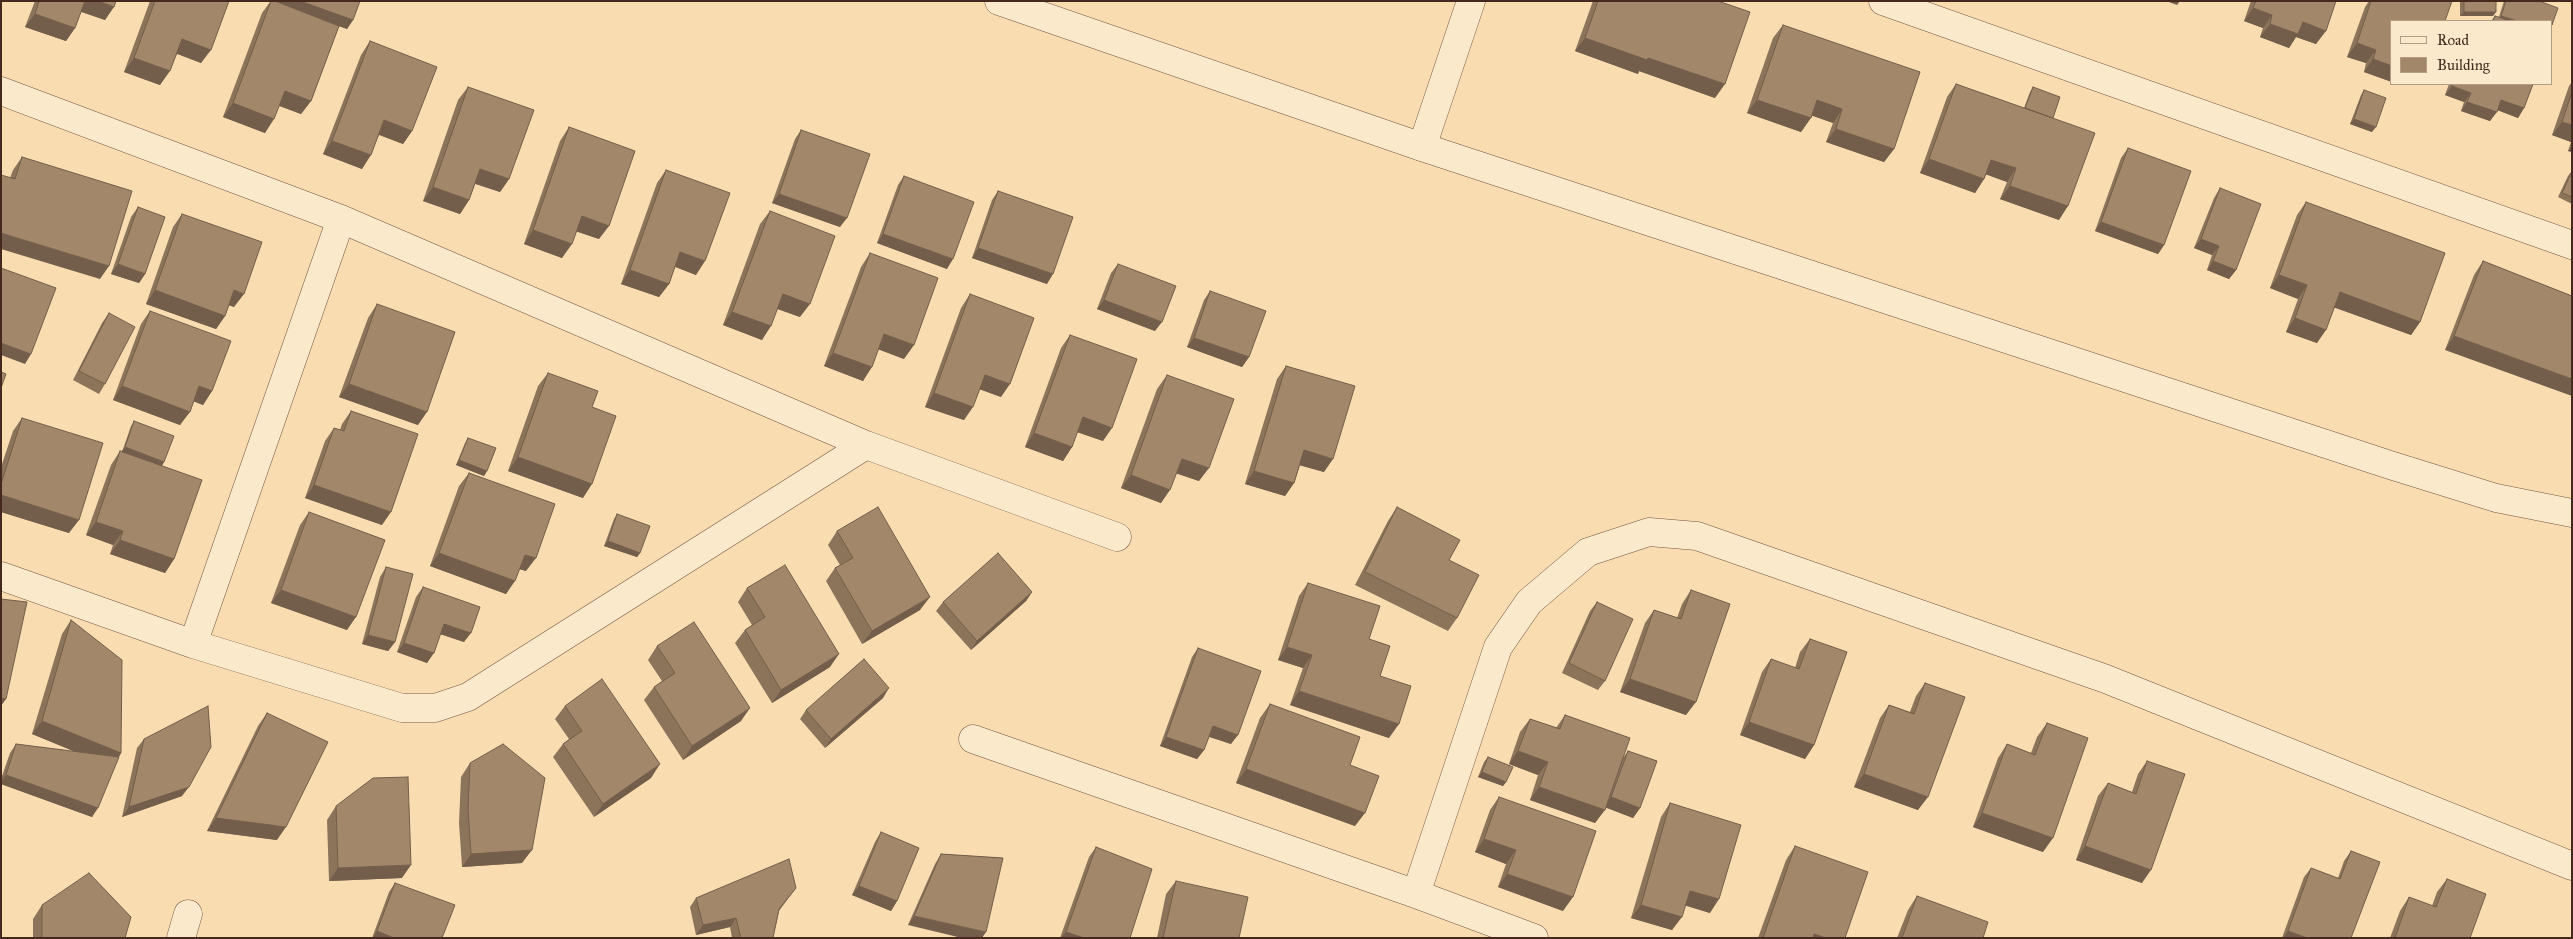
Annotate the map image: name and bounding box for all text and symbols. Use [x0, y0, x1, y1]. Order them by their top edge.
legend [2390, 20, 2553, 85]
text: Road [2437, 31, 2469, 49]
text: Building [2437, 56, 2490, 74]

